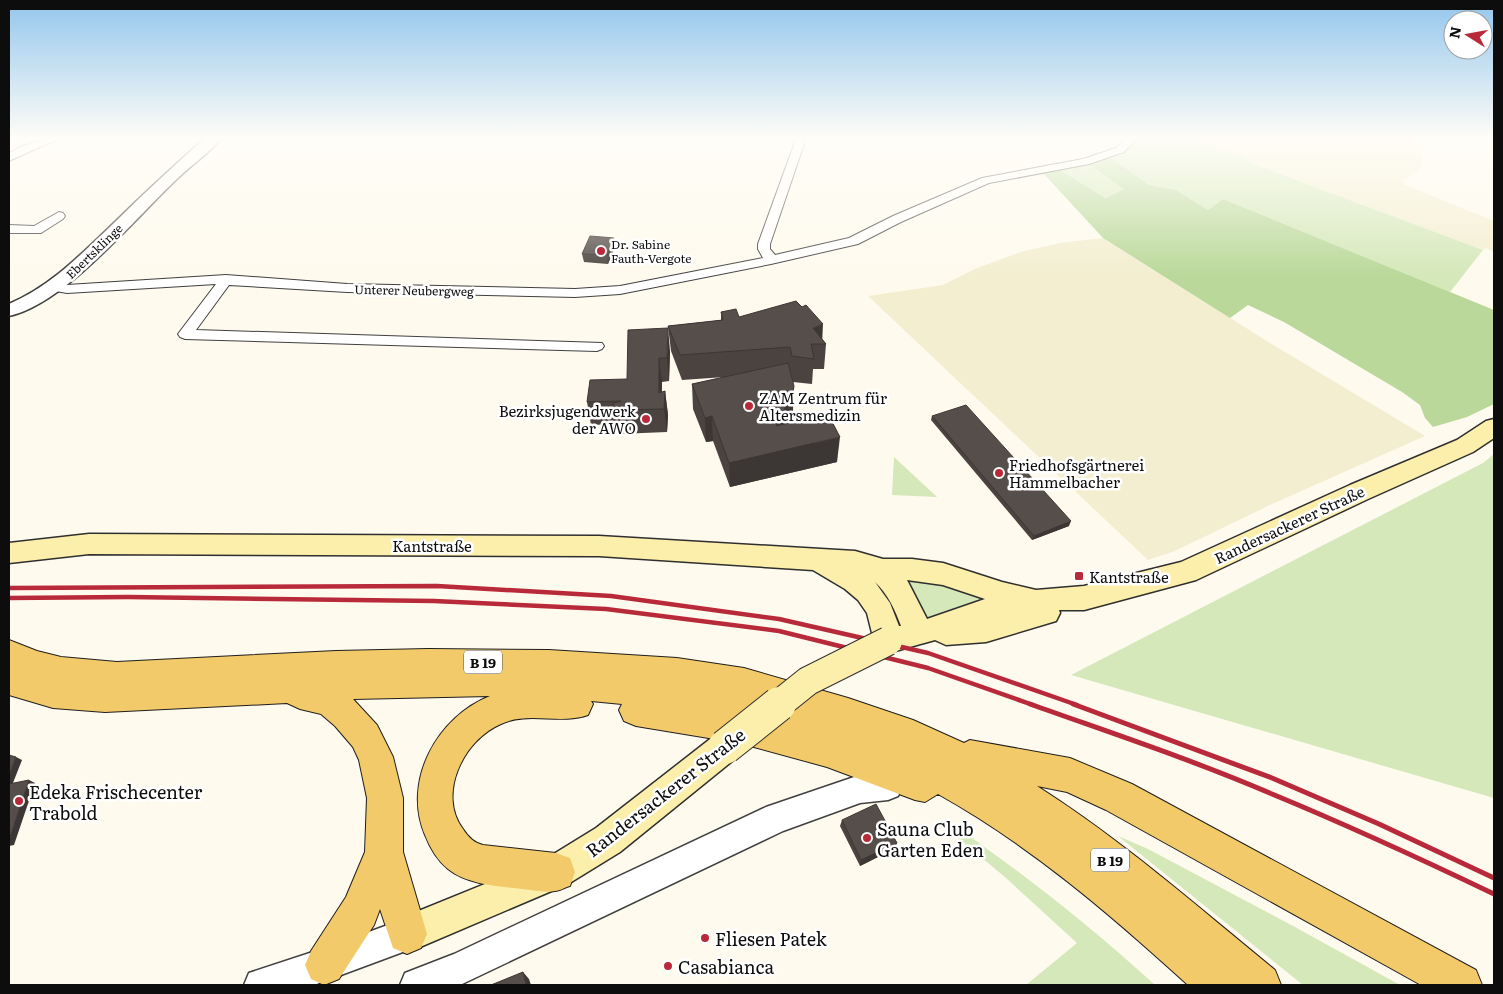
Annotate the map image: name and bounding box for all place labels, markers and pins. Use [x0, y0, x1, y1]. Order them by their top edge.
place label: Dr. Sabine Fauth-Vergote [611, 235, 692, 267]
marker: Dr. Sabine Fauth-Vergote [595, 245, 607, 257]
place label: ZAM Zentrum für Altersmedizin [759, 386, 887, 426]
place label: Bezirksjugendwerk der AWO [499, 399, 637, 439]
marker: ZAM Zentrum für Altersmedizin [743, 400, 755, 412]
marker: Bezirksjugendwerk der AWO [640, 413, 652, 425]
place label: Friedhofsgärtnerei Hammelbacher [1009, 453, 1144, 493]
marker: Friedhofsgärtnerei Hammelbacher [993, 467, 1005, 479]
place label: Kantstraße [1089, 565, 1169, 588]
marker: Kantstraße [1073, 570, 1085, 582]
place label: Edeka Frischecenter Trabold [29, 778, 203, 826]
marker: Edeka Frischecenter Trabold [13, 795, 25, 807]
place label: Sauna Club Garten Eden [877, 815, 984, 863]
marker: Sauna Club Garten Eden [861, 832, 873, 844]
place label: Fliesen Patek [715, 925, 828, 952]
marker: Fliesen Patek [699, 932, 711, 944]
place label: Casabianca [678, 953, 774, 980]
marker: Casabianca [662, 960, 674, 972]

